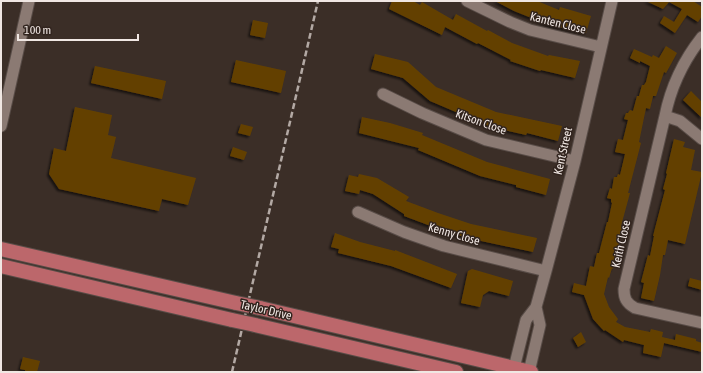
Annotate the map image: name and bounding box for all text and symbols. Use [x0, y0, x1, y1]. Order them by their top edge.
street label: Kanten Close [529, 9, 587, 37]
scale bar [18, 16, 138, 42]
text: 100 m [24, 23, 51, 37]
street label: Kitson Close [454, 106, 508, 138]
street label: Kent Street [551, 125, 575, 176]
street label: Keith Close [609, 219, 633, 269]
street label: Kenny Close [427, 220, 481, 248]
street label: Taylor Drive [239, 297, 293, 323]

